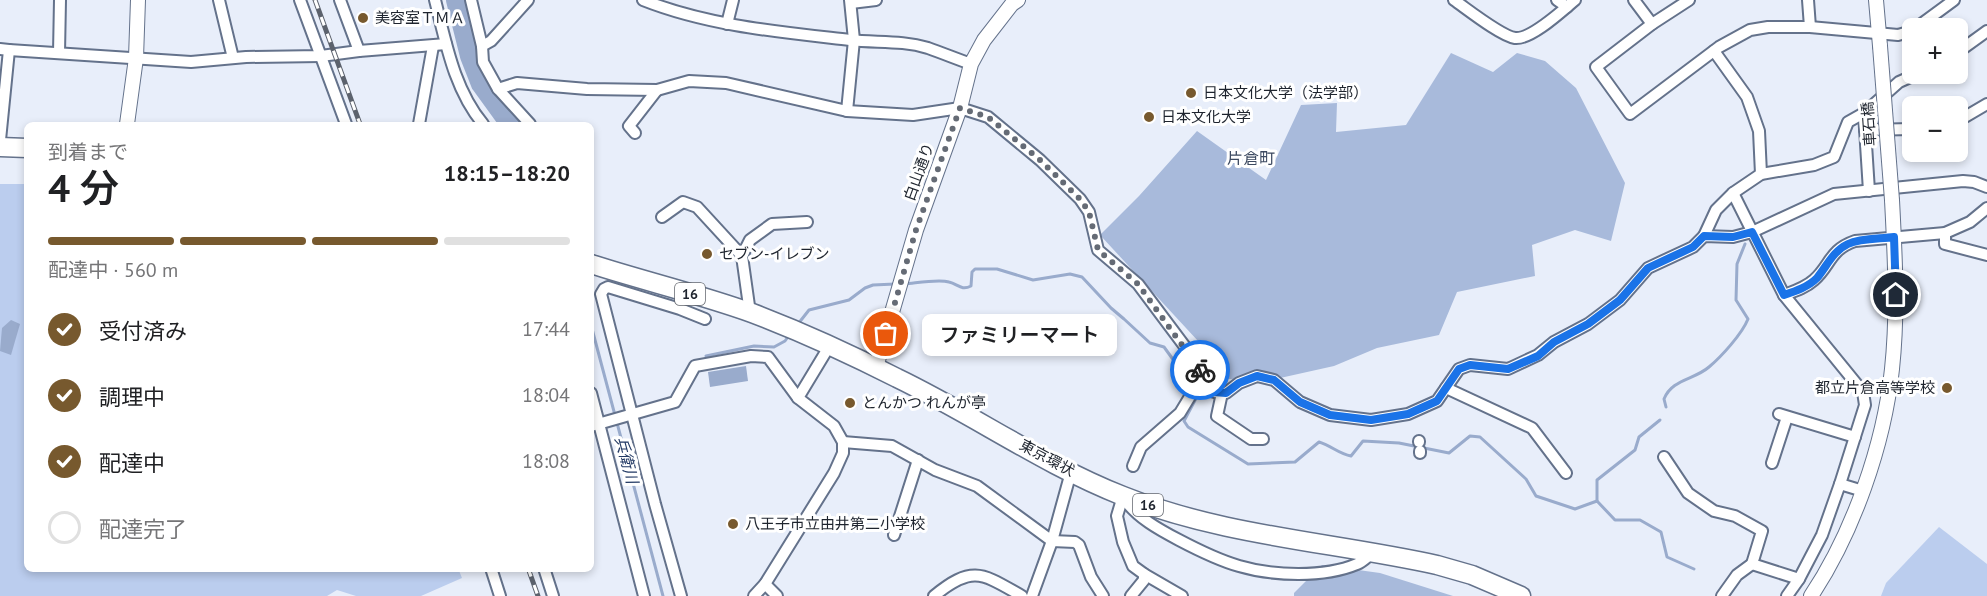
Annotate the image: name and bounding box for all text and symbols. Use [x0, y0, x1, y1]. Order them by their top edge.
place label: 美容室ＴＭＡ [375, 8, 465, 27]
marker: 美容室ＴＭＡ [356, 11, 370, 25]
map controls [1902, 18, 1968, 162]
button: + [1902, 18, 1968, 84]
place label: 日本文化大学（法学部） [1203, 83, 1368, 102]
marker: 日本文化大学（法学部） [1184, 86, 1198, 100]
button: − [1902, 96, 1968, 162]
street label: 車石橋 [1857, 101, 1880, 147]
place label: 日本文化大学 [1161, 107, 1251, 126]
marker: 日本文化大学 [1142, 110, 1156, 124]
text: 到着まで [48, 139, 128, 165]
street label: 白山通り [899, 140, 938, 203]
district label: 片倉町 [1227, 148, 1275, 168]
text: 18:15–18:20 [444, 159, 570, 187]
text: 4 分 [48, 162, 119, 213]
place label: セブン-イレブン [719, 244, 829, 263]
marker: セブン-イレブン [700, 247, 714, 261]
text: 配達中 · 560 m [48, 257, 178, 283]
pin [1870, 269, 1921, 320]
icon: home [1879, 278, 1912, 311]
road number: 16 [675, 283, 705, 305]
pin [860, 308, 911, 359]
icon: check [48, 313, 81, 346]
callout: ファミリーマート [922, 313, 1117, 355]
text: 17:44 [522, 316, 570, 342]
text: 受付済み [99, 317, 187, 345]
icon: bag [869, 317, 902, 350]
text: ファミリーマート [940, 322, 1100, 348]
courier [1170, 340, 1230, 400]
icon: bike [1184, 354, 1217, 387]
place label: 都立片倉高等学校 [1815, 378, 1935, 397]
icon: check [48, 379, 81, 412]
marker: 都立片倉高等学校 [1940, 381, 1954, 395]
text: 18:04 [522, 382, 570, 408]
text: 調理中 [99, 383, 165, 411]
place label: とんかつ れんが亭 [862, 393, 986, 412]
marker: とんかつ れんが亭 [843, 396, 857, 410]
water label: 兵衛川 [611, 434, 643, 488]
street label: 東京環状 [1016, 435, 1078, 480]
icon: check [48, 445, 81, 478]
text: 18:08 [522, 448, 570, 474]
text: 配達中 [99, 449, 165, 477]
road number: 16 [1133, 494, 1163, 516]
place label: 八王子市立由井第二小学校 [745, 514, 925, 533]
text: 配達完了 [99, 515, 187, 543]
marker: 八王子市立由井第二小学校 [726, 517, 740, 531]

